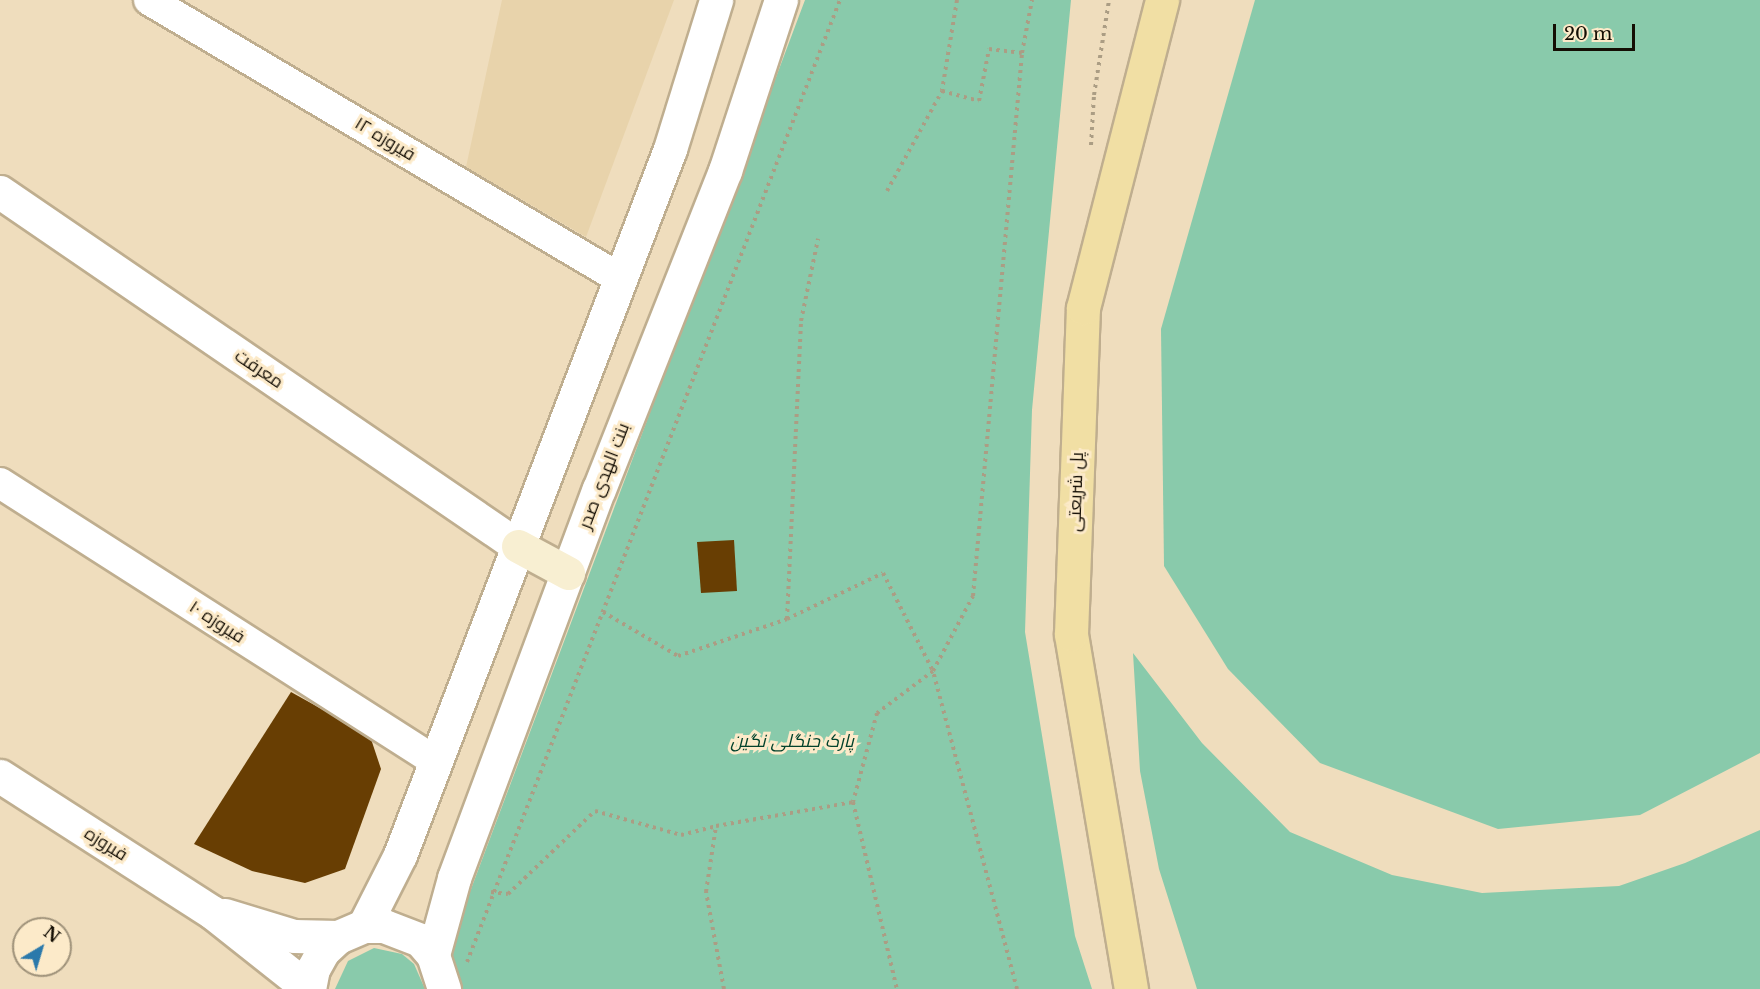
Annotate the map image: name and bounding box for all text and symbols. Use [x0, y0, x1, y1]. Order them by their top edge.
scale bar [1556, 12, 1638, 50]
text: 20 m [1564, 23, 1612, 45]
street label: فیروزه ۱۲ [351, 113, 419, 165]
street label: معرفت [231, 345, 287, 393]
street label: بنت الهدی صدر [574, 420, 634, 532]
street label: پل شریعتی [1064, 452, 1088, 532]
street label: فیروزه ۱۰ [185, 596, 249, 648]
park label: پارک جنگلی نگین [730, 730, 854, 752]
street label: فیروزه [80, 822, 132, 866]
north arrow [12, 917, 72, 977]
text: N [40, 922, 64, 947]

